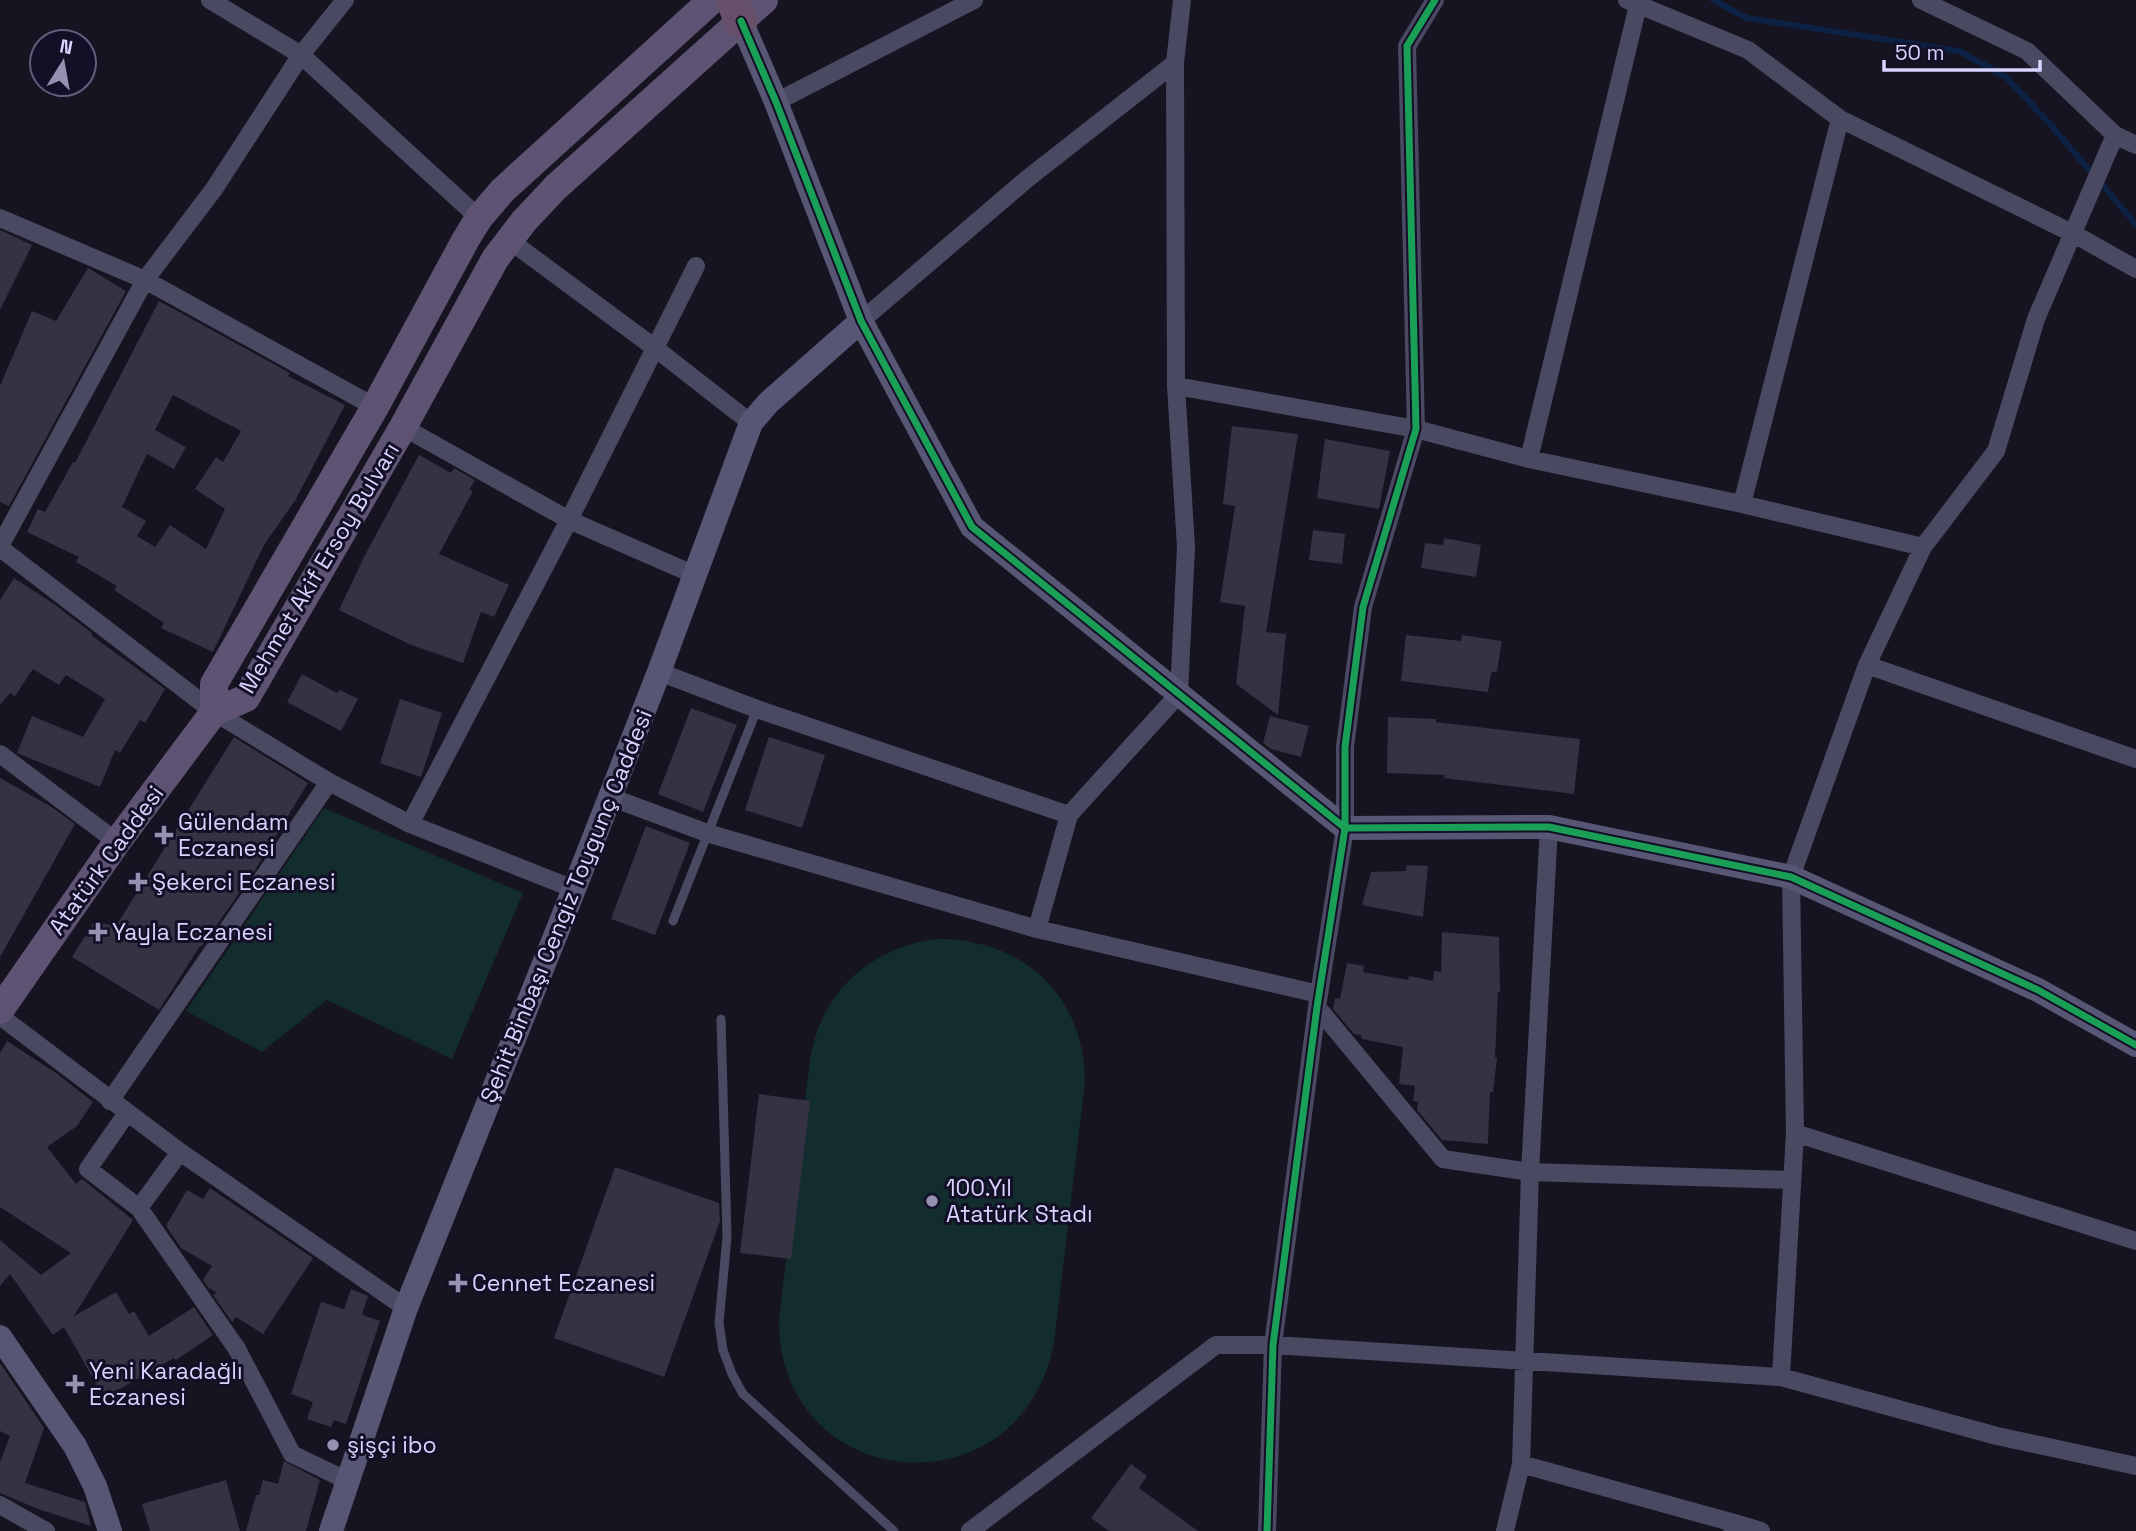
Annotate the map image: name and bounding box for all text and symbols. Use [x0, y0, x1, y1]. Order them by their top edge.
north arrow [28, 28, 98, 98]
scale bar [1884, 28, 2040, 72]
text: N [58, 33, 75, 60]
text: 50 m [1895, 39, 1945, 66]
street label: Mehmet Akif Ersoy Bulvarı [232, 437, 406, 699]
street label: Şehit Binbaşı Cengiz Toygunç Caddesi [473, 705, 659, 1107]
street label: Atatürk Caddesi [42, 779, 170, 941]
place label: Gülendam Eczanesi [178, 807, 288, 863]
marker: Gülendam Eczanesi [156, 827, 172, 843]
place label: Şekerci Eczanesi [152, 867, 336, 897]
marker: Şekerci Eczanesi [130, 874, 146, 890]
place label: Yayla Eczanesi [112, 917, 273, 947]
marker: Yayla Eczanesi [90, 924, 106, 940]
place label: 100.Yıl Atatürk Stadı [946, 1173, 1093, 1229]
marker: 100.Yıl Atatürk Stadı [924, 1193, 940, 1209]
place label: Cennet Eczanesi [472, 1268, 655, 1298]
marker: Cennet Eczanesi [450, 1275, 466, 1291]
place label: Yeni Karadağlı Eczanesi [89, 1356, 243, 1412]
marker: Yeni Karadağlı Eczanesi [67, 1376, 83, 1392]
place label: şişçi ibo [347, 1430, 437, 1460]
marker: şişçi ibo [325, 1437, 341, 1453]

